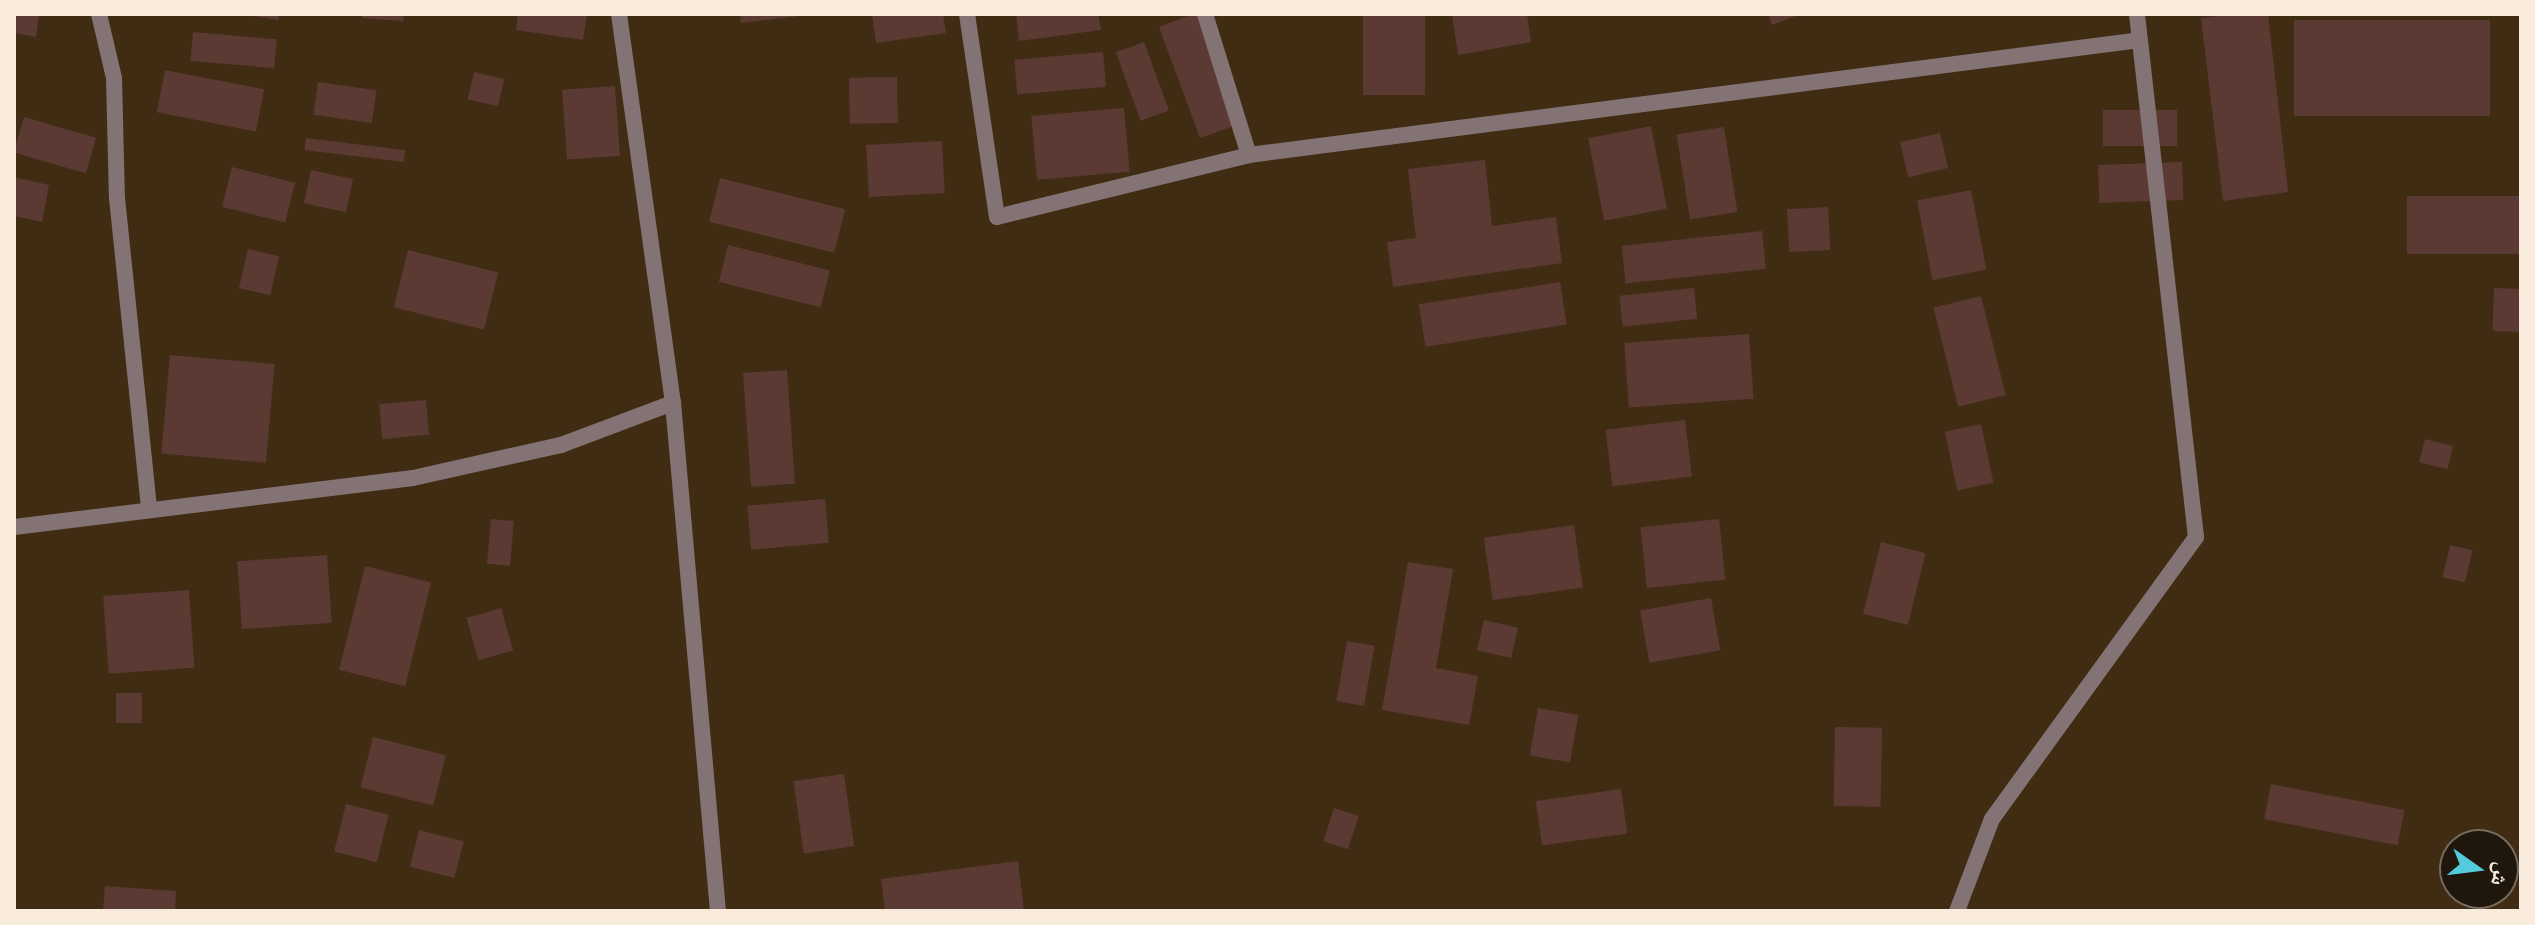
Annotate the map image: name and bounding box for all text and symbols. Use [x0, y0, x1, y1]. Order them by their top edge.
north arrow [2439, 829, 2519, 909]
text: ش [2485, 860, 2517, 889]

